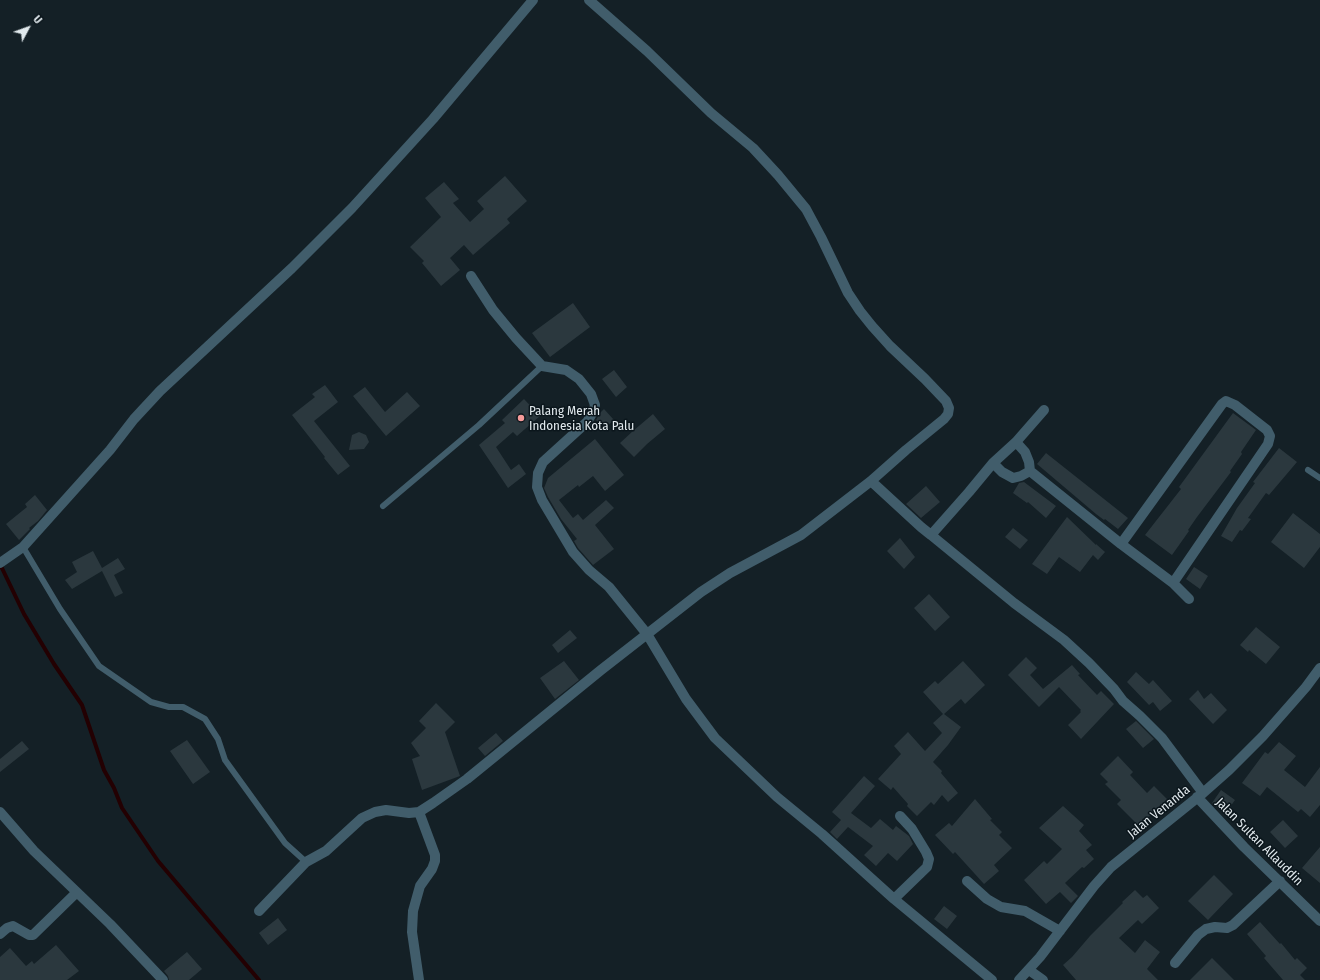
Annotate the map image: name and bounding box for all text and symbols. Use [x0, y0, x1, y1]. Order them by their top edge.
north arrow [8, 8, 48, 48]
text: U [30, 13, 44, 27]
place label: Palang Merah Indonesia Kota Palu [529, 403, 634, 434]
marker: Palang Merah Indonesia Kota Palu [516, 413, 526, 423]
street label: Jalan Venanda [1125, 782, 1193, 842]
street label: Jalan Sultan Allauddin [1212, 795, 1306, 889]

